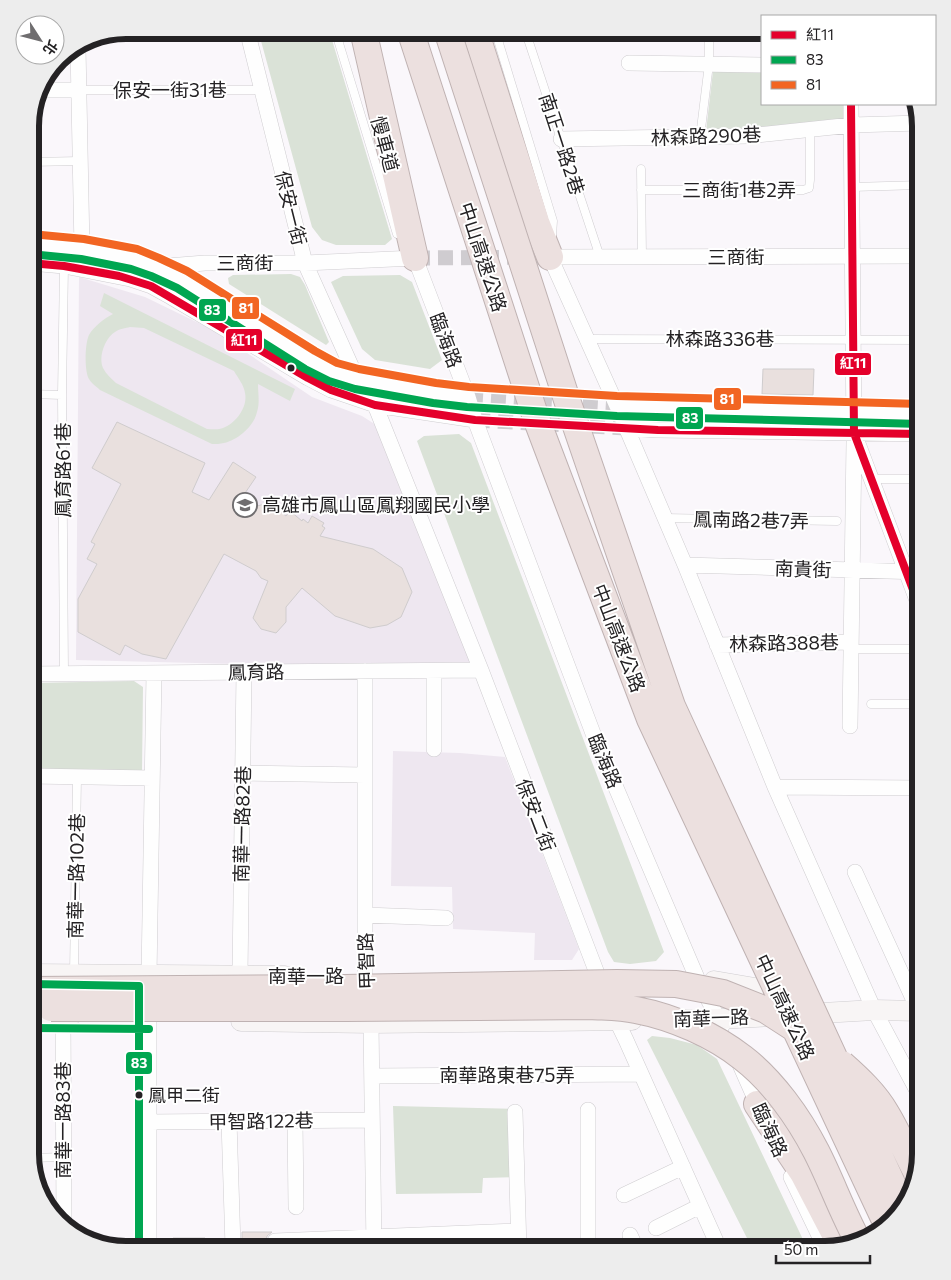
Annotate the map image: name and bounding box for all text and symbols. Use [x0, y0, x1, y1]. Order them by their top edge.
north arrow [15, 15, 65, 65]
legend [761, 15, 936, 105]
text: 紅11 [806, 25, 834, 43]
text: 北 [40, 37, 62, 59]
text: 83 [806, 50, 824, 68]
text: 81 [806, 75, 822, 93]
street label: 保安一街31巷 [113, 78, 227, 101]
street label: 南正一路2巷 [535, 90, 590, 198]
street label: 慢車道 [367, 113, 404, 174]
street label: 林森路290巷 [650, 122, 762, 149]
street label: 保安一街 [271, 168, 312, 248]
street label: 三商街1巷2弄 [682, 178, 796, 201]
street label: 中山高速公路 [455, 199, 512, 315]
street label: 三商街 [707, 245, 765, 268]
street label: 三商街 [216, 251, 274, 274]
line badge: 81 [231, 296, 260, 320]
line badge: 83 [198, 298, 227, 322]
text: 81 [239, 299, 254, 316]
text: 83 [204, 301, 220, 318]
street label: 臨海路 [426, 309, 467, 371]
street label: 林森路336巷 [665, 327, 775, 350]
line badge: 紅11 [225, 328, 263, 352]
text: 紅11 [231, 331, 257, 348]
line badge: 紅11 [834, 352, 872, 376]
text: 紅11 [840, 354, 866, 371]
unlabelled marker [286, 363, 296, 373]
line badge: 81 [713, 387, 742, 411]
text: 81 [720, 390, 735, 407]
line badge: 83 [675, 406, 704, 430]
text: 83 [682, 409, 698, 426]
street label: 鳳育路61巷 [51, 422, 74, 518]
school or university icon: 高雄市鳳山區鳳翔國民小學 [232, 492, 258, 518]
place label: 高雄市鳳山區鳳翔國民小學 [262, 493, 490, 516]
street label: 鳳南路2巷7弄 [693, 507, 809, 532]
street label: 南貴街 [774, 556, 832, 581]
street label: 中山高速公路 [588, 580, 651, 695]
street label: 林森路388巷 [729, 630, 839, 655]
street label: 鳳育路 [227, 660, 285, 683]
street label: 臨海路 [584, 730, 627, 792]
street label: 南華一路82巷 [229, 765, 254, 883]
street label: 保安二街 [512, 775, 561, 854]
street label: 南華一路102巷 [63, 813, 88, 939]
street label: 甲智路 [353, 932, 378, 990]
street label: 中山高速公路 [751, 950, 820, 1063]
street label: 南華一路 [268, 964, 344, 987]
street label: 南華一路 [673, 1005, 749, 1030]
line badge: 83 [125, 1051, 153, 1075]
text: 83 [131, 1054, 147, 1071]
street label: 南華一路83巷 [51, 1061, 74, 1179]
street label: 南華路東巷75弄 [440, 1063, 574, 1086]
place label: 鳳甲二街 [148, 1084, 220, 1106]
marker: 鳳甲二街 [134, 1090, 144, 1100]
street label: 臨海路 [748, 1099, 793, 1160]
street label: 甲智路122巷 [208, 1108, 314, 1133]
scale bar [776, 1232, 870, 1264]
text: 50 m [784, 1240, 818, 1258]

